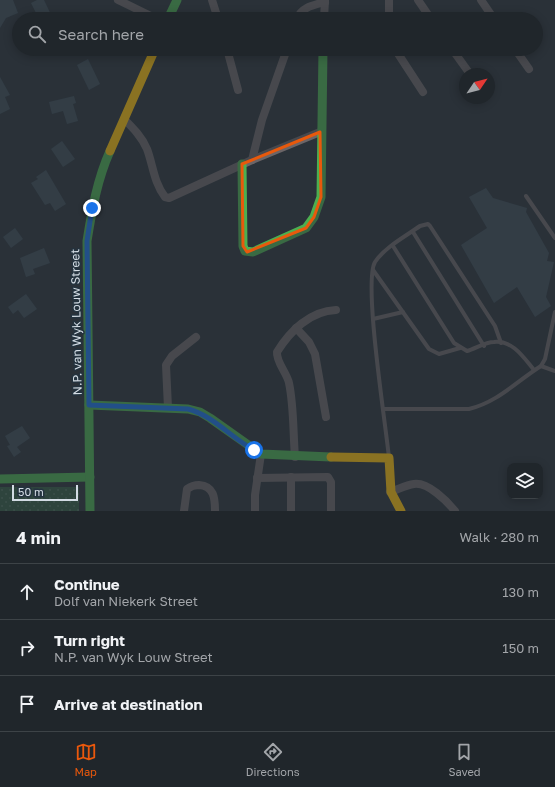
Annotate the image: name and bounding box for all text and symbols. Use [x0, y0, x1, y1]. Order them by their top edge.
search box [12, 12, 543, 56]
icon: search [26, 23, 48, 45]
text: Search here [58, 25, 144, 43]
north arrow [459, 68, 495, 104]
route end [83, 199, 101, 217]
street label: N.P. van Wyk Louw Street [67, 248, 85, 395]
route start [245, 441, 263, 459]
map controls [507, 463, 543, 499]
button: layers [507, 463, 543, 499]
scale bar [12, 483, 78, 502]
text: 50 m [18, 485, 44, 498]
text: 4 min [16, 527, 61, 548]
text: Walk · 280 m [460, 529, 539, 545]
text: Continue [54, 575, 120, 593]
icon: ahead [16, 581, 38, 603]
text: 130 m [502, 584, 539, 600]
text: Dolf van Niekerk Street [54, 593, 198, 609]
text: Turn right [54, 631, 125, 649]
icon: right [16, 637, 38, 659]
text: 150 m [502, 640, 539, 656]
text: N.P. van Wyk Louw Street [54, 649, 213, 665]
icon: arrive [16, 693, 38, 715]
text: Arrive at destination [54, 695, 203, 713]
tab: Map [74, 741, 97, 778]
tab: Directions [246, 741, 300, 778]
tab: Saved [448, 741, 481, 778]

